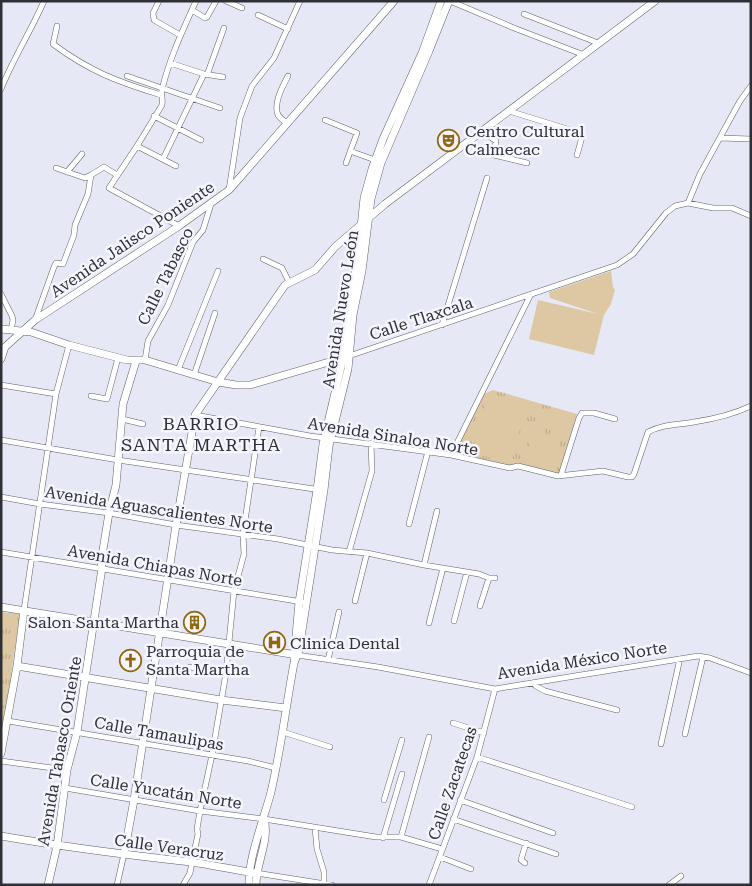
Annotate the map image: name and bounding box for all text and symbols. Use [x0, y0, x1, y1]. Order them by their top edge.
place label: Centro Cultural Calmecac [465, 122, 584, 159]
theatre icon: Centro Cultural Calmecac [437, 128, 461, 152]
street label: Avenida Jalisco Poniente [47, 177, 218, 301]
street label: Calle Tabasco [134, 224, 197, 328]
street label: Avenida Nuevo León [319, 229, 362, 390]
street label: Calle Tlaxcala [367, 293, 476, 344]
district label: BARRIO SANTA MARTHA [121, 413, 281, 455]
street label: Avenida Sinaloa Norte [306, 414, 480, 459]
street label: Avenida Aguascalientes Norte [44, 482, 274, 537]
street label: Avenida Chiapas Norte [66, 541, 244, 590]
building icon: Salon Santa Martha [183, 610, 207, 634]
place label: Salon Santa Martha [28, 613, 179, 632]
hospital icon: Clinica Dental [262, 631, 286, 655]
place label: Clinica Dental [290, 634, 400, 653]
street label: Avenida México Norte [496, 638, 668, 683]
place label: Parroquia de Santa Martha [146, 642, 250, 679]
church icon: Parroquia de Santa Martha [118, 648, 142, 672]
street label: Avenida Tabasco Oriente [33, 654, 86, 847]
street label: Calle Tamaulipas [93, 713, 225, 754]
street label: Calle Zacatecas [424, 724, 481, 842]
street label: Calle Yucatán Norte [89, 770, 243, 813]
street label: Calle Veracruz [113, 830, 225, 865]

